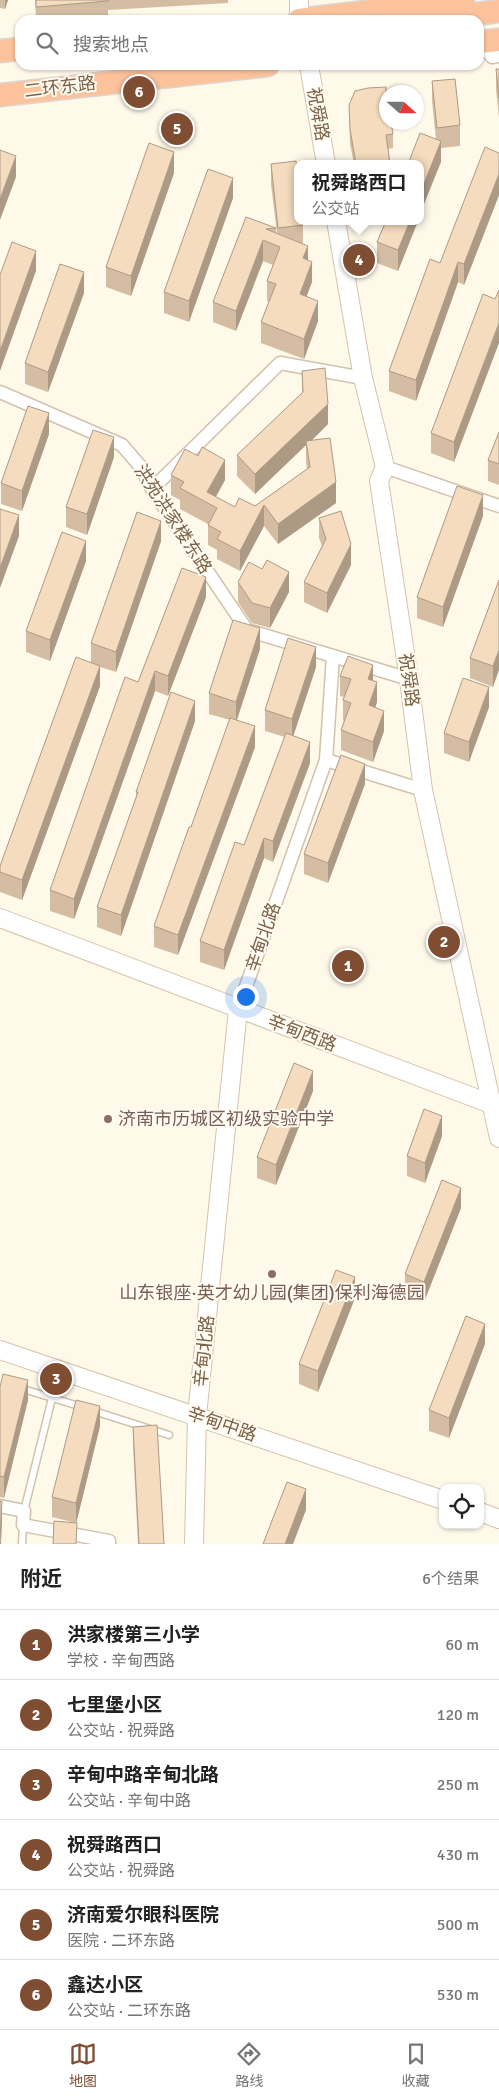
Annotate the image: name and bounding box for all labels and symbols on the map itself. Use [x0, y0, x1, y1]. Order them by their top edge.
street label: 二环东路 [23, 72, 97, 102]
pin: 6 [123, 73, 155, 111]
north arrow [379, 85, 424, 130]
street label: 祝舜路 [302, 86, 334, 142]
pin: 5 [161, 110, 193, 148]
pin: 4 [343, 241, 375, 279]
street label: 洪苑洪家楼东路 [129, 460, 217, 578]
street label: 祝舜路 [394, 652, 424, 708]
street label: 辛甸北路 [241, 899, 285, 975]
pin: 2 [428, 923, 460, 961]
pin: 1 [332, 947, 364, 985]
your location [233, 984, 259, 1010]
street label: 辛甸西路 [264, 1010, 340, 1056]
place label: 济南市历城区初级实验中学 [118, 1108, 334, 1130]
marker: 济南市历城区初级实验中学 [102, 1113, 114, 1125]
marker: 山东银座·英才幼儿园(集团)保利海德园 [266, 1268, 278, 1280]
place label: 山东银座·英才幼儿园(集团)保利海德园 [119, 1282, 425, 1304]
street label: 辛甸北路 [189, 1314, 219, 1388]
pin: 3 [40, 1360, 72, 1398]
street label: 辛甸中路 [184, 1402, 260, 1446]

